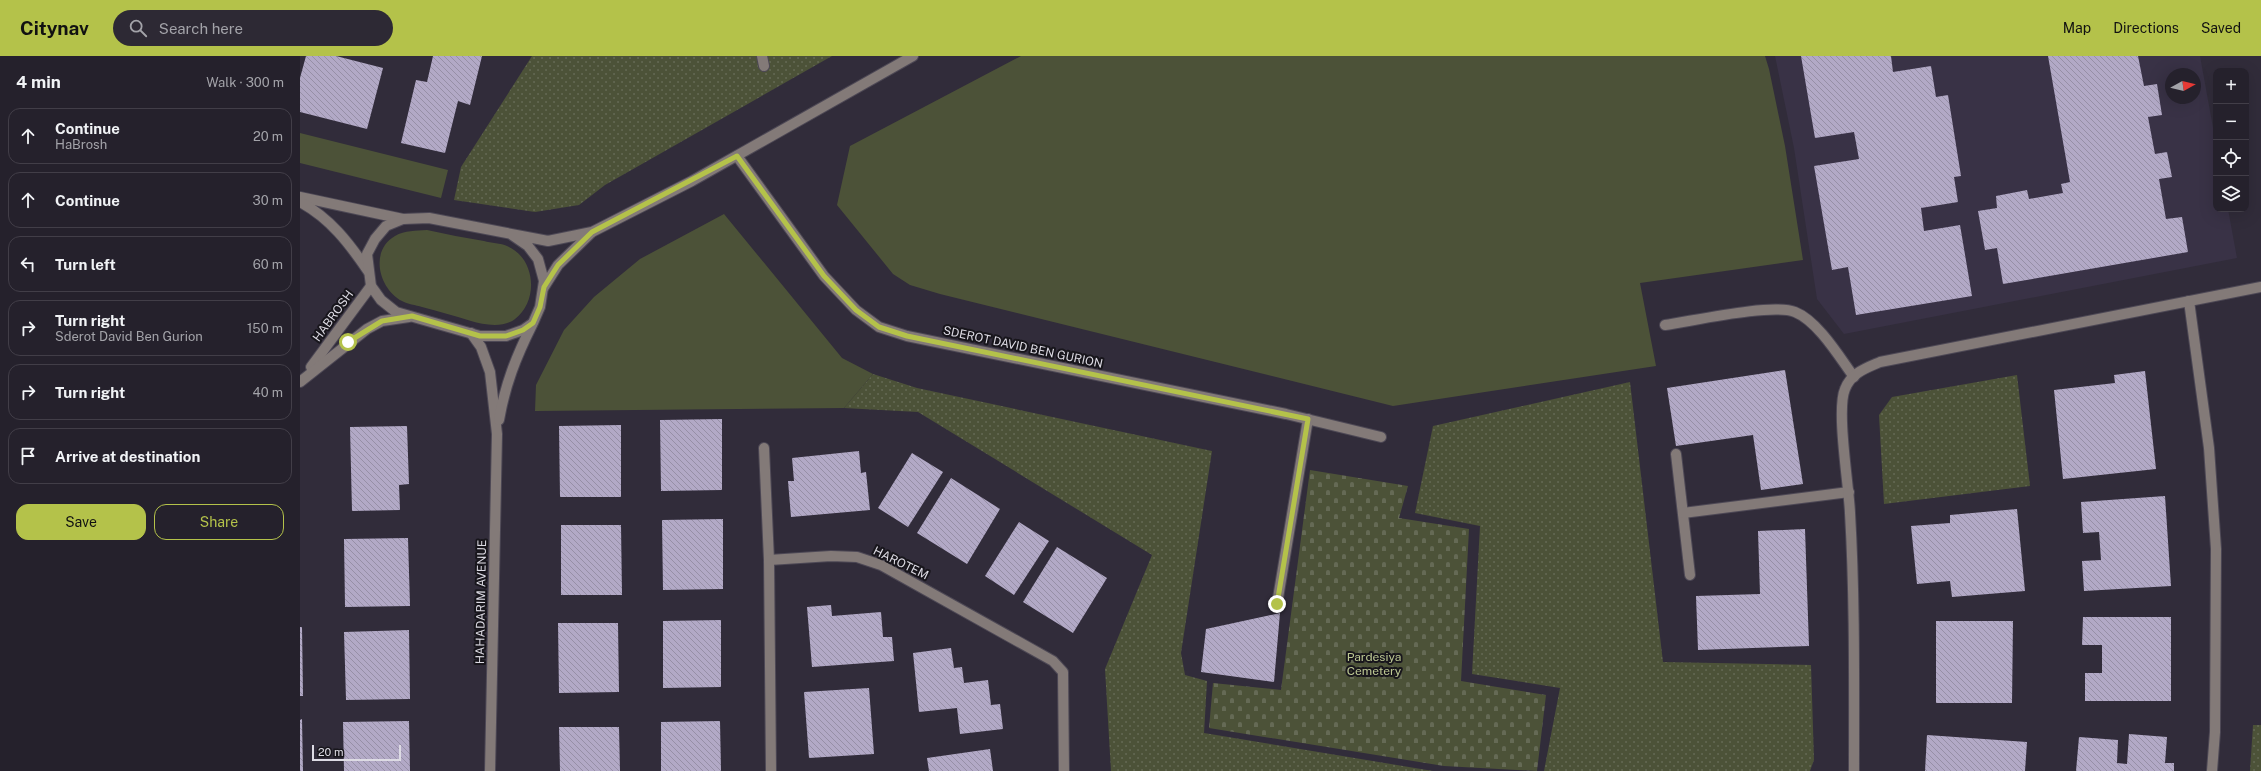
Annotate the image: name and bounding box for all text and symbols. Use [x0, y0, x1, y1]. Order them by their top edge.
search box [113, 10, 393, 46]
text: Citynav [20, 17, 89, 39]
icon: search [127, 17, 149, 39]
text: Search here [159, 20, 243, 37]
text: Map [2063, 20, 2091, 36]
text: Directions [2113, 20, 2179, 36]
text: Saved [2201, 20, 2241, 36]
north arrow [2165, 68, 2201, 104]
map controls [2213, 68, 2249, 212]
button: + [2213, 68, 2249, 104]
text: 4 min [16, 72, 61, 92]
text: Walk · 300 m [206, 75, 284, 90]
button: − [2213, 104, 2249, 140]
text: Continue [55, 120, 120, 137]
icon: ahead [17, 125, 39, 147]
text: 20 m [253, 129, 283, 144]
text: HaBrosh [55, 137, 107, 152]
button: locate [2213, 140, 2249, 176]
button: layers [2213, 176, 2249, 212]
icon: ahead [17, 189, 39, 211]
text: Continue [55, 192, 120, 209]
text: 30 m [253, 193, 283, 208]
icon: left [17, 253, 39, 275]
text: Turn left [55, 256, 116, 273]
text: 60 m [253, 257, 283, 272]
street label: HABROSH [310, 288, 356, 344]
text: Turn right [55, 312, 125, 329]
icon: right [17, 317, 39, 339]
text: 150 m [247, 321, 283, 336]
street label: SDEROT DAVID BEN GURION [942, 323, 1104, 371]
text: Sderot David Ben Gurion [55, 329, 203, 344]
route start [339, 333, 357, 351]
icon: right [17, 381, 39, 403]
text: Turn right [55, 384, 125, 401]
text: 40 m [252, 385, 283, 400]
icon: arrive [17, 445, 39, 467]
text: Arrive at destination [55, 448, 200, 465]
button: Save [16, 504, 146, 540]
button: Share [154, 504, 284, 540]
street label: HAHADARIM AVENUE [473, 540, 489, 664]
street label: HAROTEM [871, 544, 931, 582]
route end [1268, 595, 1286, 613]
park label: Pardesiya Cemetery [1347, 650, 1402, 678]
scale bar [312, 743, 401, 762]
text: 20 m [318, 746, 343, 758]

